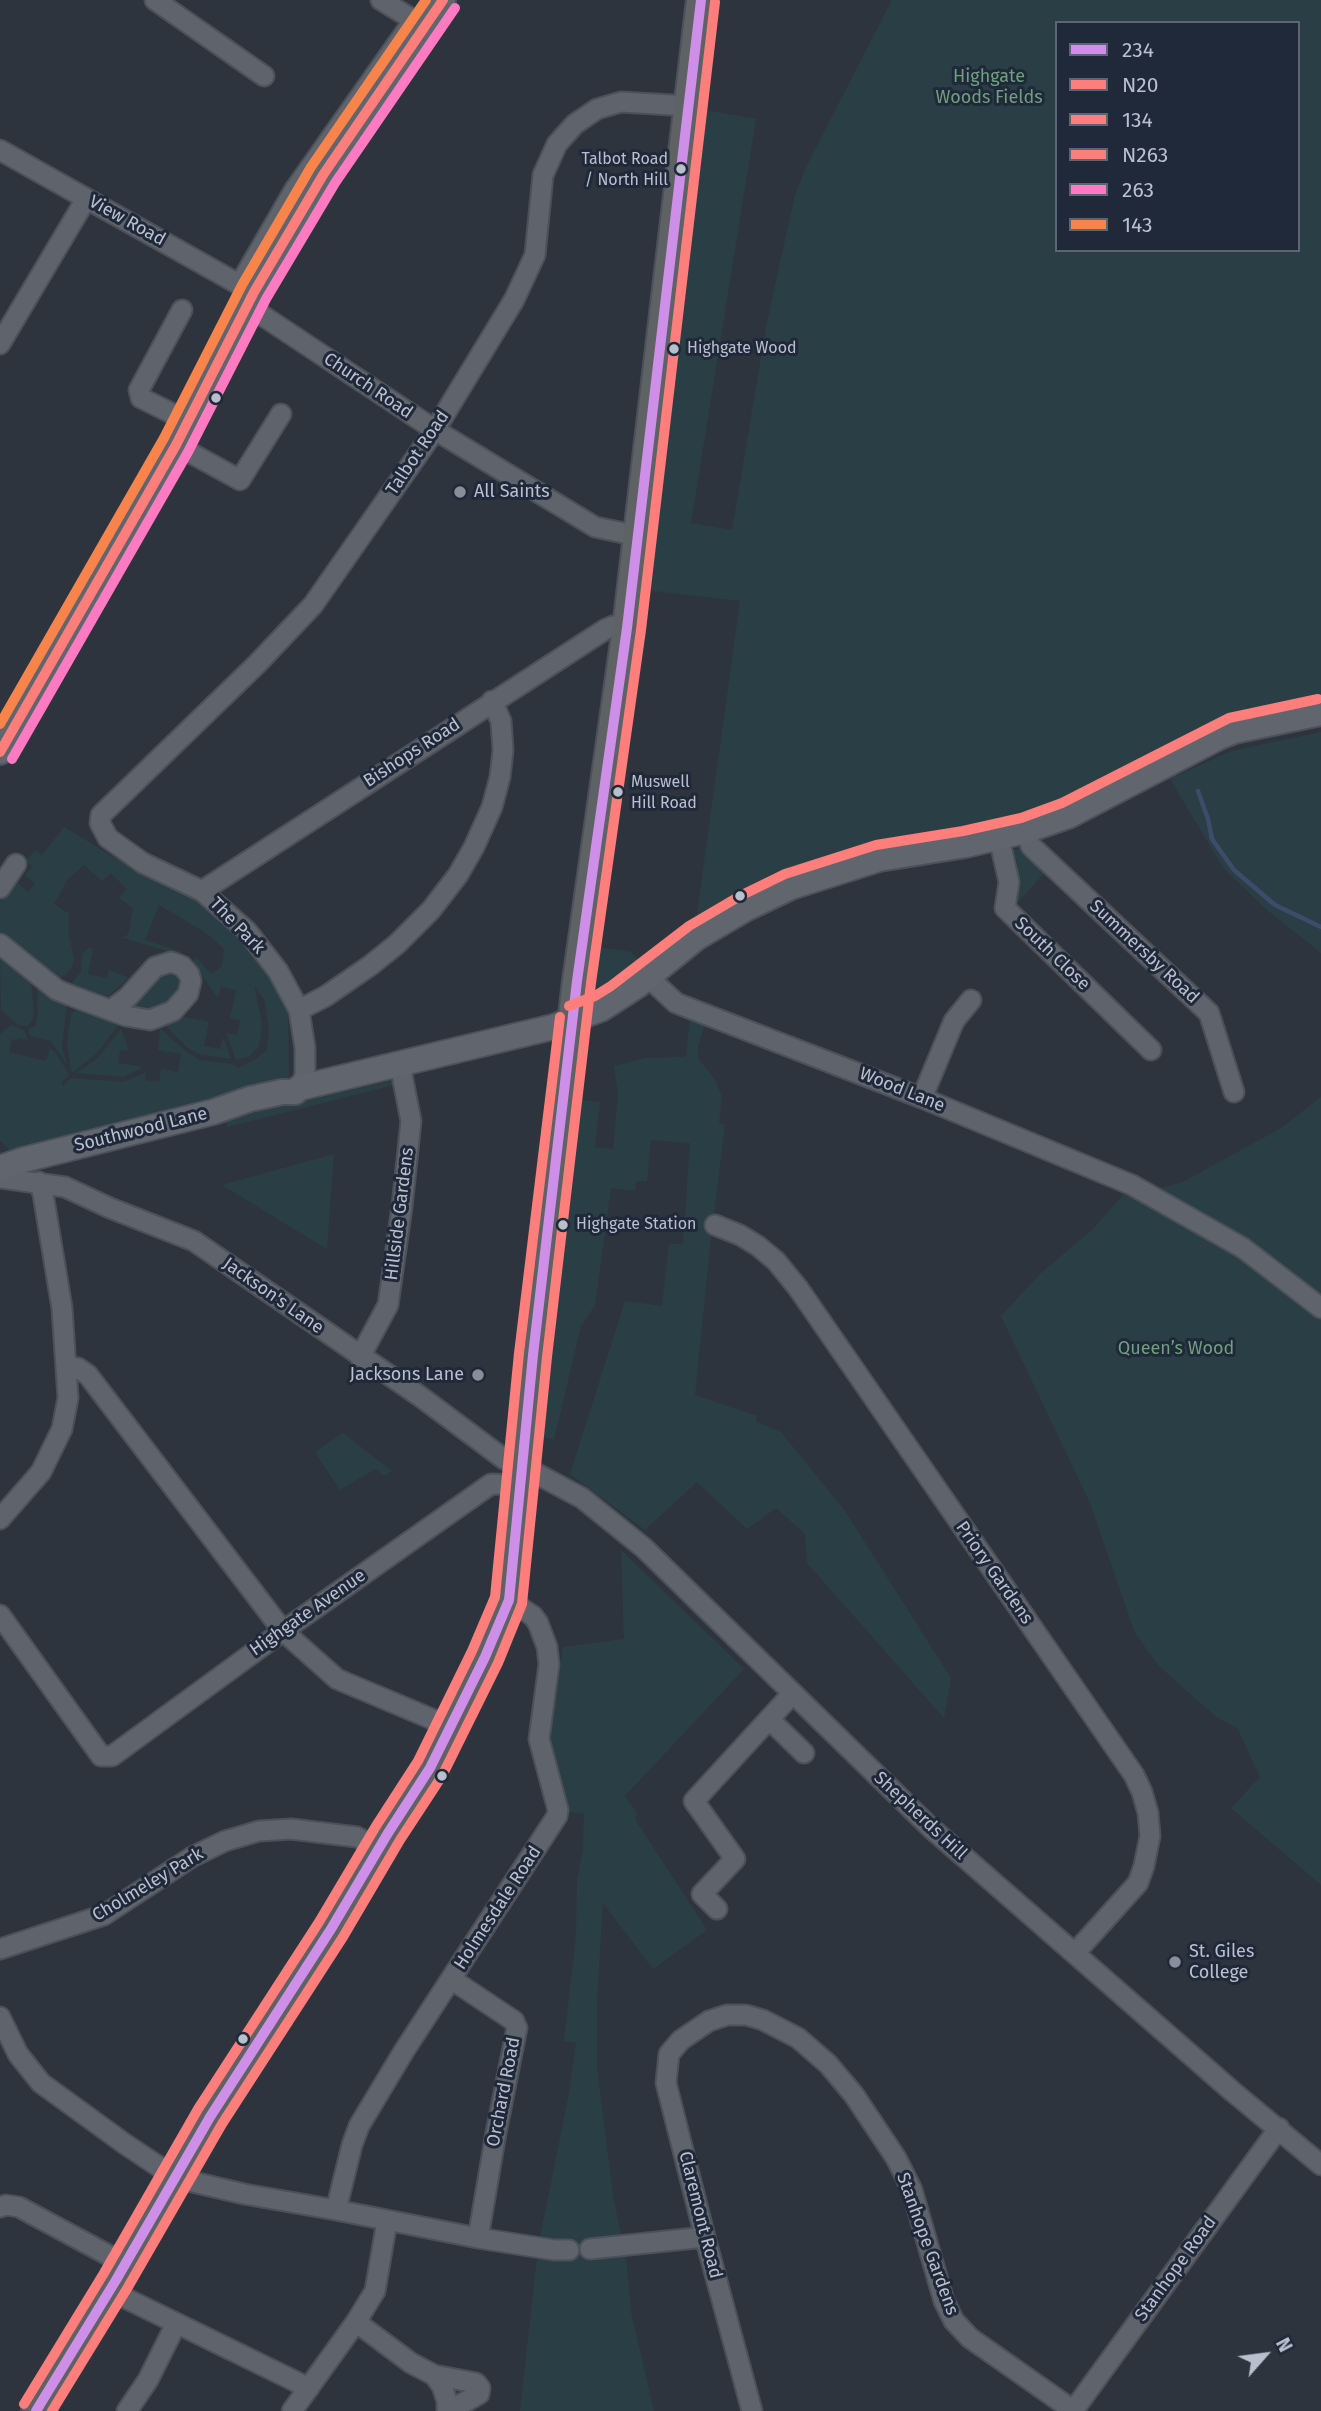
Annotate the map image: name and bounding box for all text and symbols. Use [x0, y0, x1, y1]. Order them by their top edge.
legend [1055, 21, 1300, 252]
text: 234 [1122, 37, 1154, 63]
park label: Highgate Woods Fields [935, 66, 1043, 108]
text: N20 [1122, 72, 1158, 98]
text: 134 [1122, 107, 1153, 133]
text: N263 [1122, 142, 1168, 168]
place label: Talbot Road / North Hill [582, 150, 668, 188]
marker: Talbot Road / North Hill [674, 162, 688, 176]
text: 263 [1122, 177, 1154, 203]
street label: View Road [85, 191, 169, 251]
text: 143 [1122, 212, 1152, 238]
place label: Highgate Wood [687, 339, 797, 359]
marker: Highgate Wood [667, 342, 681, 356]
street label: Church Road [319, 348, 417, 424]
unlabelled marker [209, 391, 223, 405]
street label: Talbot Road [382, 407, 454, 499]
place label: All Saints [474, 481, 550, 503]
marker: All Saints [452, 484, 468, 500]
street label: Bishops Road [360, 714, 464, 792]
place label: Muswell Hill Road [631, 773, 697, 811]
marker: Muswell Hill Road [611, 785, 625, 799]
unlabelled marker [733, 889, 747, 903]
street label: The Park [205, 893, 269, 959]
street label: Summersby Road [1085, 896, 1203, 1008]
street label: South Close [1010, 913, 1094, 995]
street label: Wood Lane [856, 1063, 948, 1117]
street label: Southwood Lane [72, 1103, 210, 1157]
street label: Hillside Gardens [381, 1146, 419, 1282]
place label: Highgate Station [576, 1215, 696, 1235]
marker: Highgate Station [556, 1218, 570, 1232]
street label: Jackson's Lane [218, 1253, 328, 1339]
park label: Queen’s Wood [1118, 1338, 1234, 1360]
place label: Jacksons Lane [349, 1364, 464, 1386]
marker: Jacksons Lane [470, 1367, 486, 1383]
street label: Priory Gardens [951, 1518, 1037, 1628]
street label: Highgate Avenue [246, 1565, 370, 1661]
street label: Shepherds Hill [869, 1767, 971, 1865]
unlabelled marker [435, 1769, 449, 1783]
street label: Holmesdale Road [450, 1842, 546, 1974]
street label: Cholmeley Park [89, 1843, 207, 1927]
place label: St. Giles College [1189, 1941, 1254, 1983]
marker: St. Giles College [1167, 1954, 1183, 1970]
unlabelled marker [236, 2032, 250, 2046]
street label: Orchard Road [483, 2035, 525, 2149]
street label: Claremont Road [674, 2149, 726, 2281]
street label: Stanhope Gardens [891, 2170, 963, 2318]
street label: Stanhope Road [1131, 2212, 1221, 2326]
north arrow [1230, 2320, 1300, 2390]
text: N [1271, 2334, 1297, 2356]

